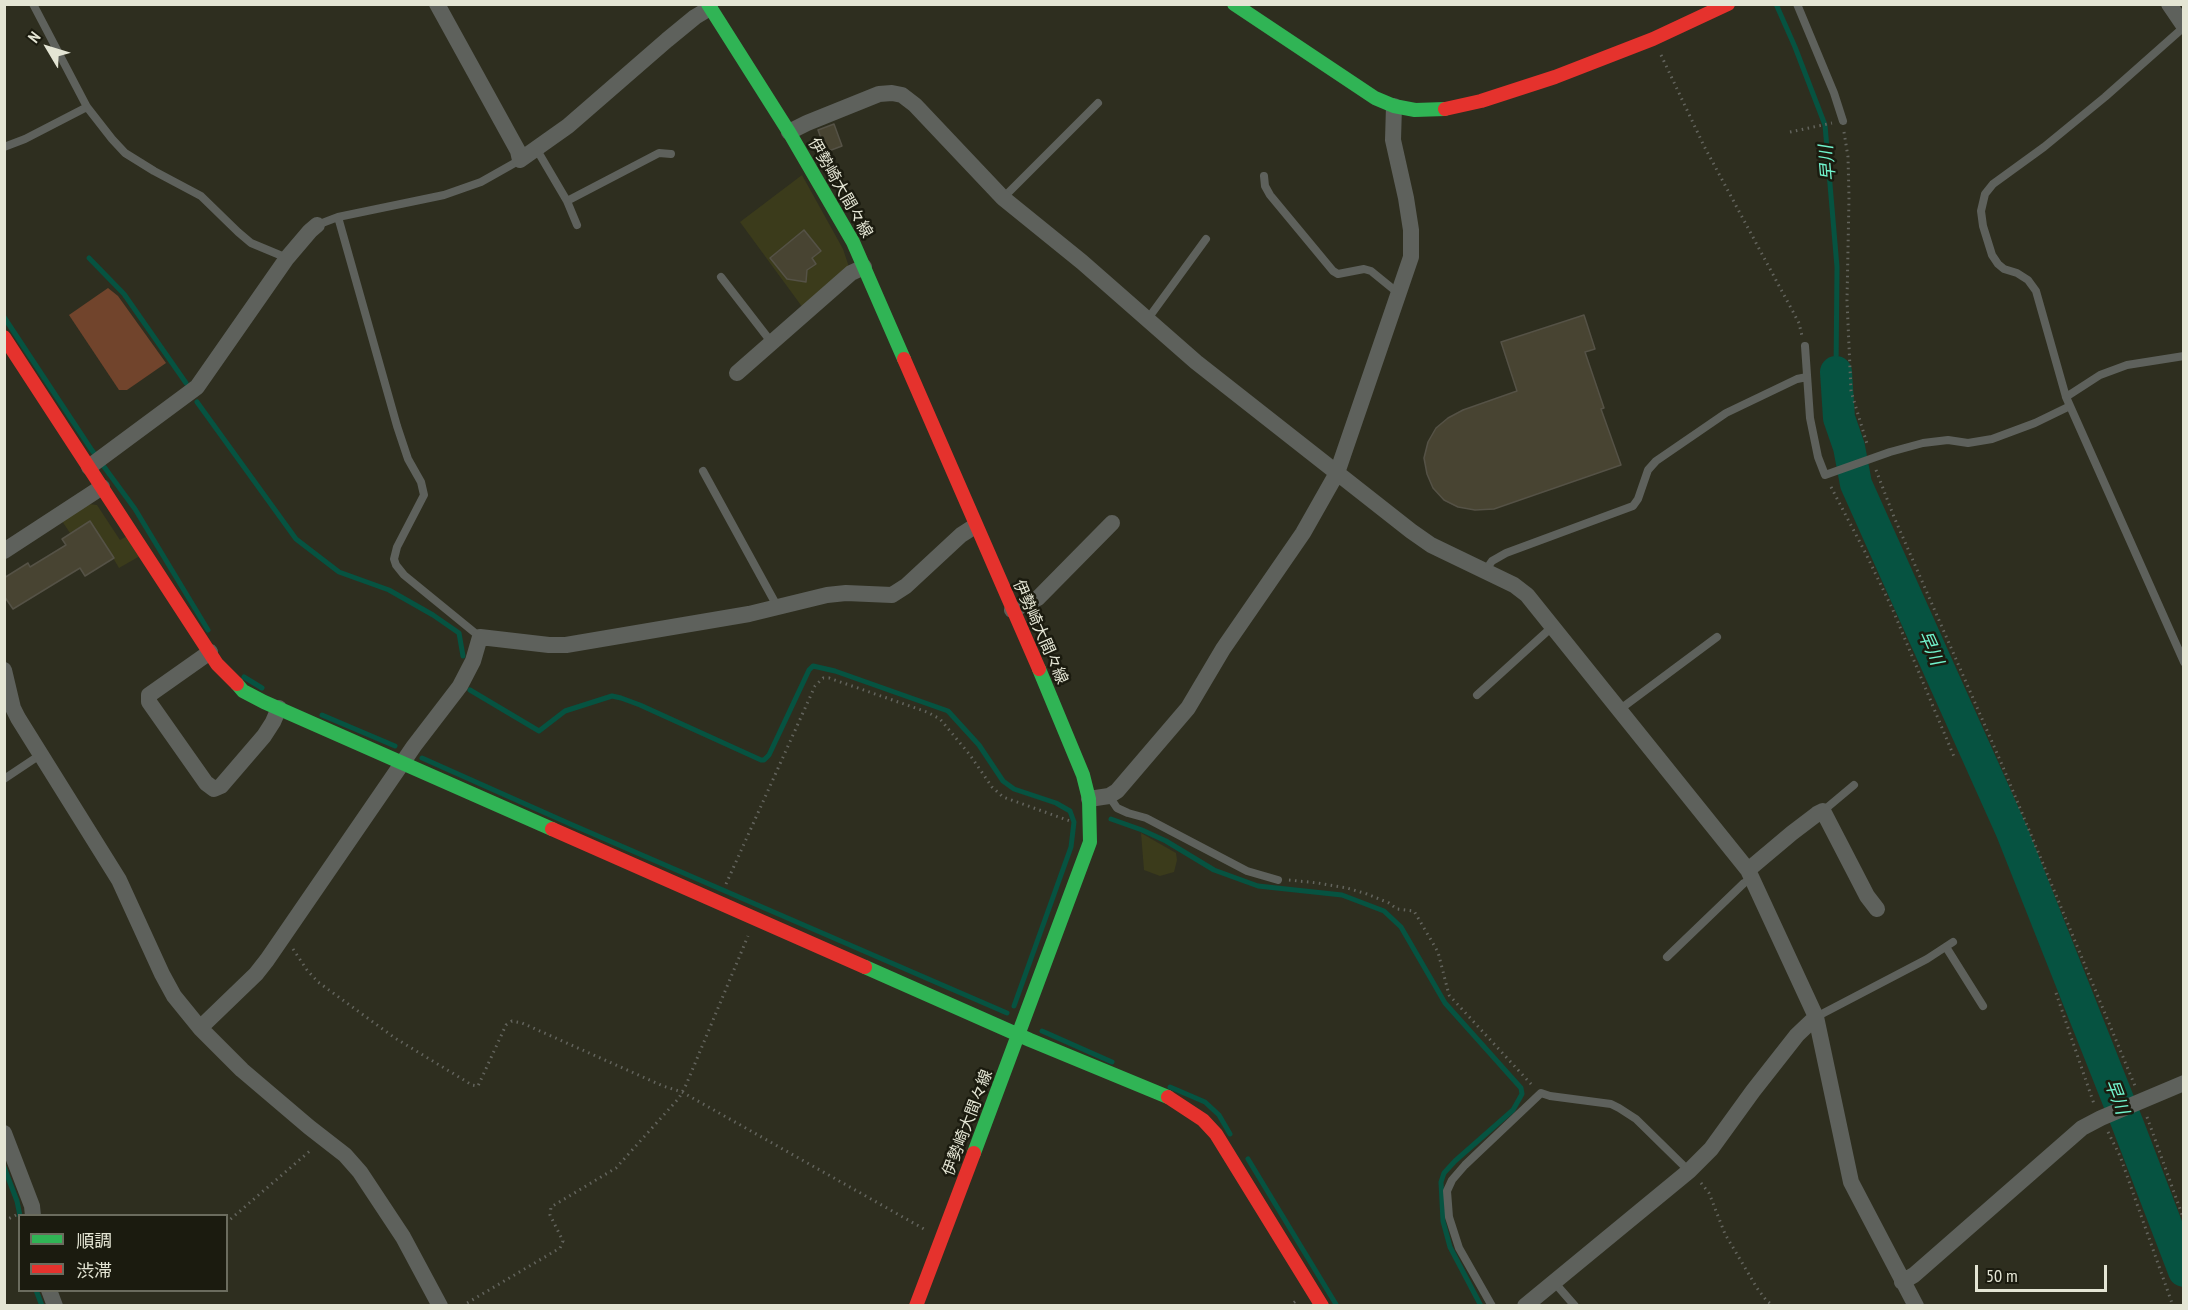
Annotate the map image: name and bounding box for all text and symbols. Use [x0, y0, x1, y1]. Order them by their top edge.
north arrow [18, 18, 78, 78]
text: N [23, 27, 44, 46]
street label: 伊勢崎大間々線 [804, 135, 876, 241]
water label: 早川 [1816, 144, 1840, 182]
street label: 伊勢崎大間々線 [1008, 577, 1072, 687]
water label: 早川 [1913, 627, 1947, 669]
street label: 伊勢崎大間々線 [939, 1067, 997, 1179]
water label: 早川 [2099, 1076, 2133, 1118]
legend [18, 1214, 228, 1292]
text: 順調 [76, 1229, 112, 1252]
scale bar [1978, 1253, 2110, 1291]
text: 渋滞 [76, 1259, 112, 1282]
text: 50 m [1986, 1264, 2018, 1287]

